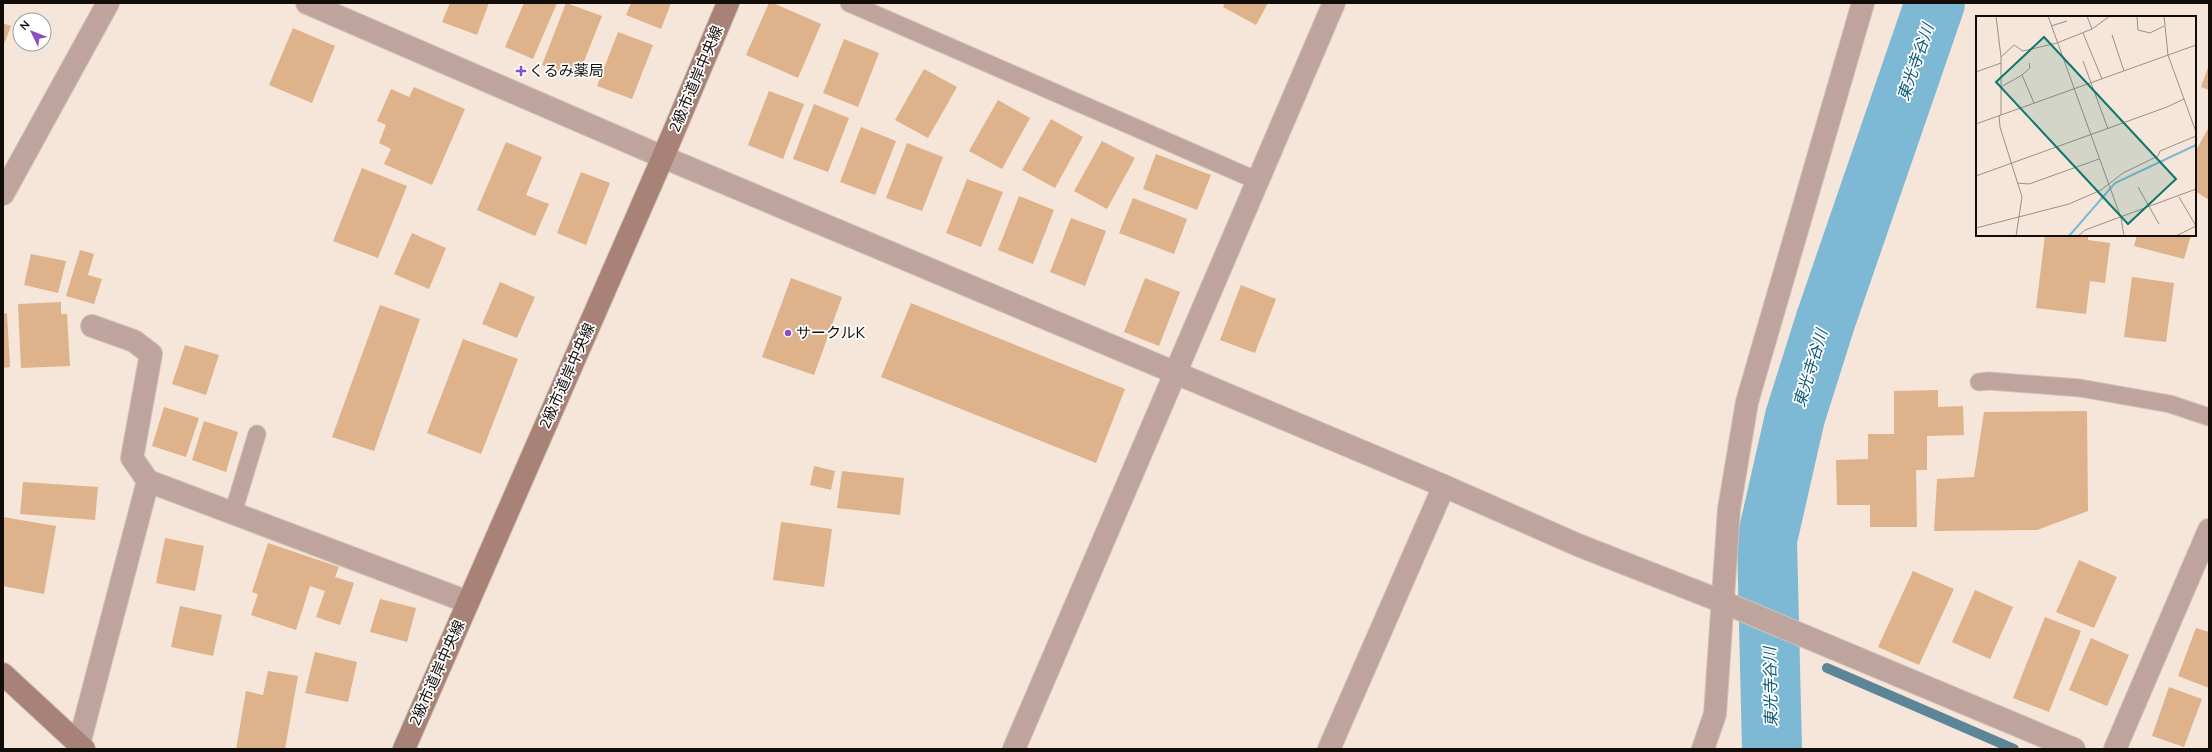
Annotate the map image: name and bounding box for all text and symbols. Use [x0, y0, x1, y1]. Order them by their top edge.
north arrow [12, 12, 52, 52]
inset map [1976, 16, 2196, 236]
text: N [17, 17, 33, 33]
water label: 東光寺谷川 [1893, 19, 1938, 103]
street label: 2級市道岸中央線 [665, 23, 727, 135]
place label: くるみ薬局 [529, 61, 604, 80]
marker: くるみ薬局 [516, 66, 526, 76]
street label: 2級市道岸中央線 [535, 320, 598, 432]
place label: サークルK [796, 323, 866, 342]
water label: 東光寺谷川 [1789, 325, 1832, 409]
marker: サークルK [783, 328, 793, 338]
street label: 2級市道岸中央線 [405, 617, 468, 729]
water label: 東光寺谷川 [1759, 645, 1781, 727]

